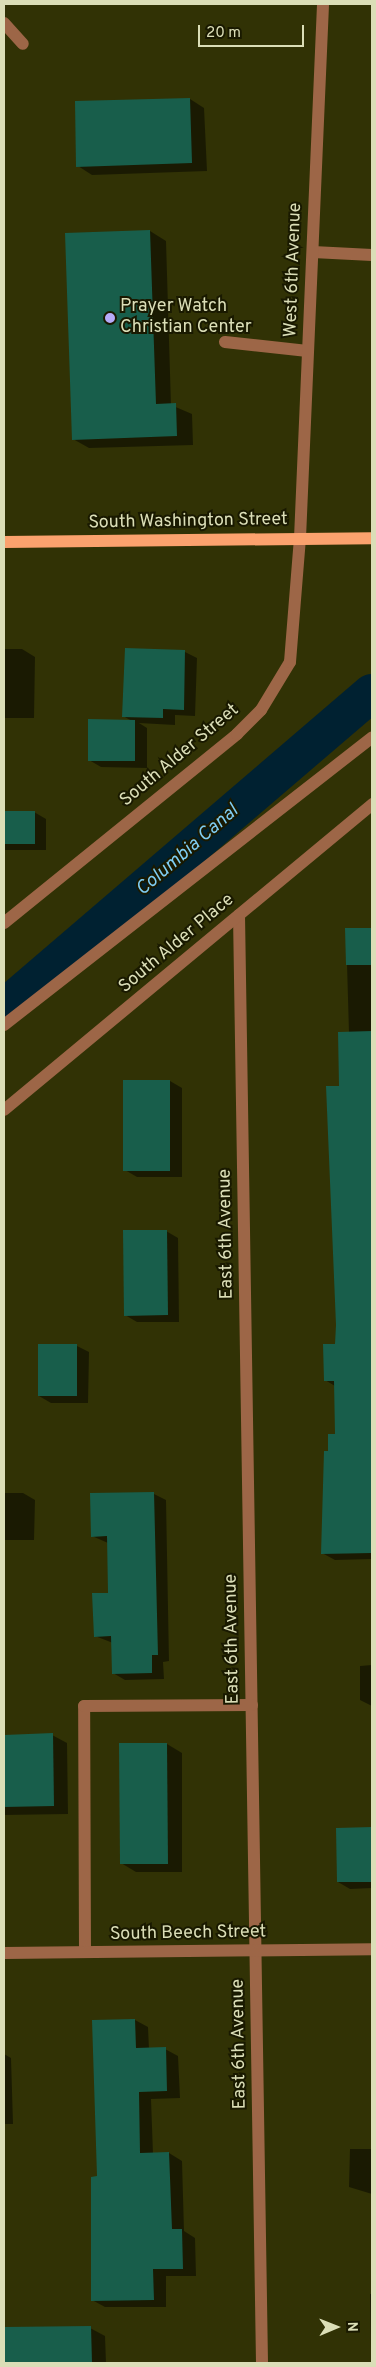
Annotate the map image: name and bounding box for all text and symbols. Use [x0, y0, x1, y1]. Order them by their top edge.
scale bar [201, 15, 307, 47]
text: 20 m [206, 24, 241, 43]
street label: West 6th Avenue [281, 202, 307, 338]
place label: Prayer Watch Christian Center [120, 297, 252, 340]
marker: Prayer Watch Christian Center [104, 312, 116, 324]
street label: South Washington Street [88, 509, 288, 535]
street label: South Alder Street [116, 700, 244, 812]
water label: Columbia Canal [132, 800, 244, 902]
street label: South Alder Place [115, 889, 239, 999]
street label: East 6th Avenue [215, 1168, 239, 1300]
street label: East 6th Avenue [221, 1573, 245, 1705]
street label: South Beech Street [110, 1922, 266, 1946]
street label: East 6th Avenue [228, 1978, 252, 2110]
north arrow [311, 2302, 361, 2352]
text: N [343, 2322, 360, 2332]

